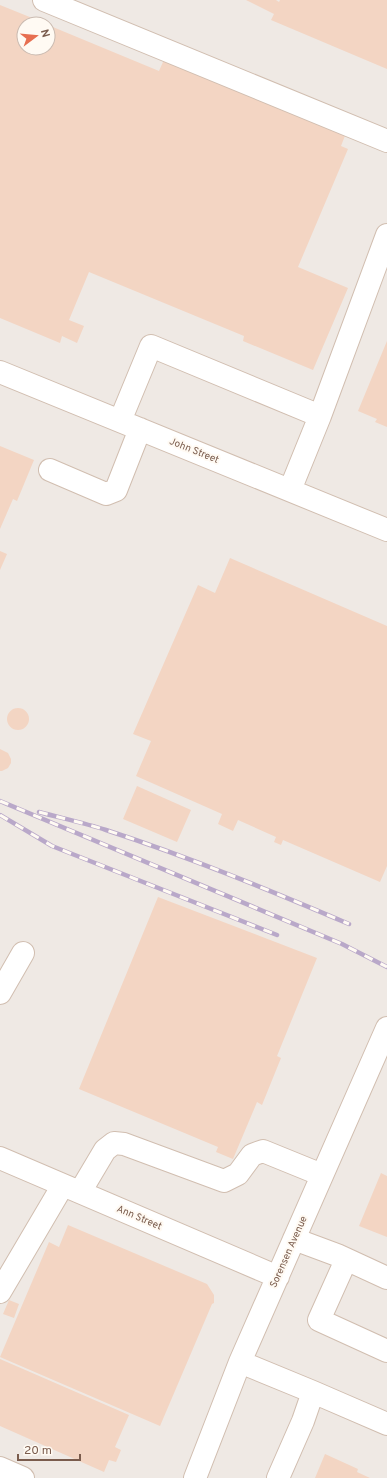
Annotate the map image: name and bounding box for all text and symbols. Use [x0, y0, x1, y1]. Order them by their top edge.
north arrow [16, 16, 56, 56]
text: N [37, 28, 52, 39]
street label: John Street [167, 435, 221, 467]
street label: Ann Street [114, 1203, 164, 1233]
street label: Sorensen Avenue [267, 1214, 311, 1290]
scale bar [18, 1436, 80, 1462]
text: 20 m [24, 1443, 52, 1459]

